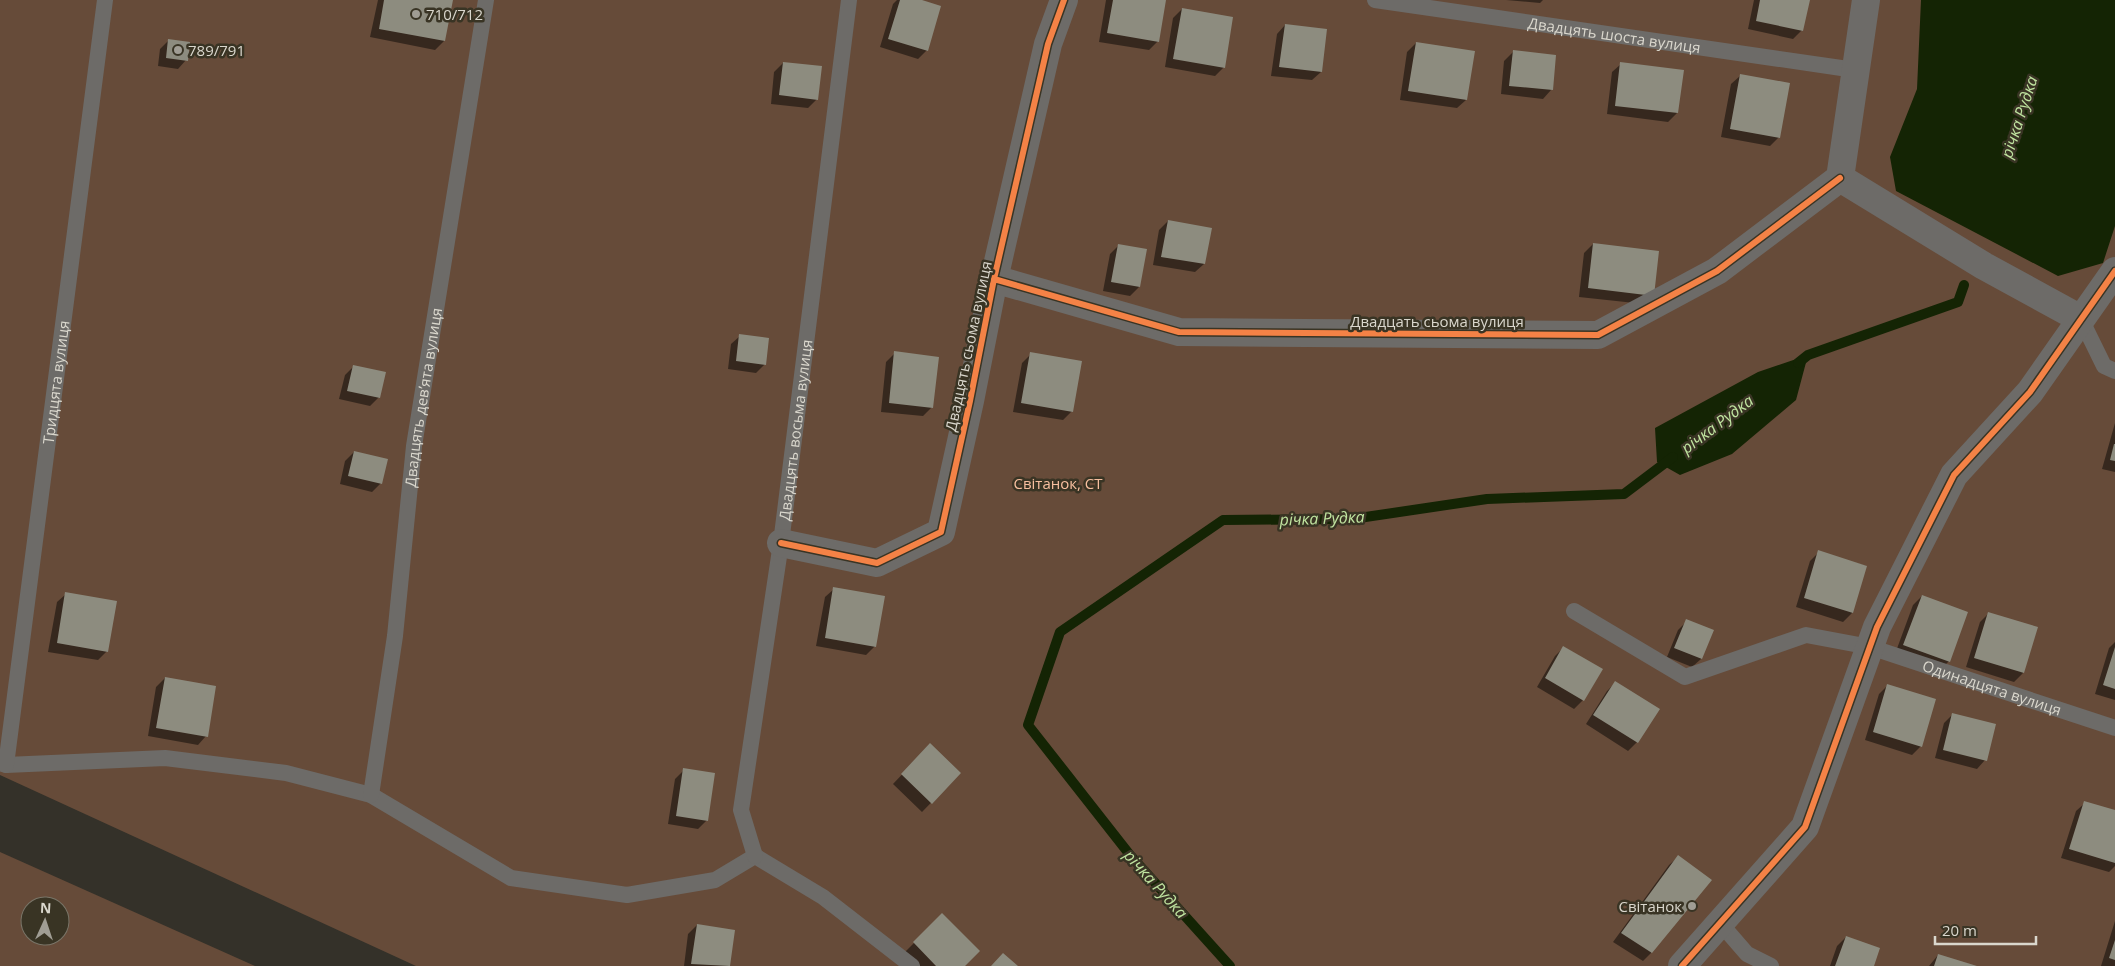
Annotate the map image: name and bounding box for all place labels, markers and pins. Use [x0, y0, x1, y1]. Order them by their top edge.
place label: 710/712 [426, 4, 483, 24]
marker: 710/712 [410, 8, 422, 20]
place label: 789/791 [188, 40, 245, 60]
marker: 789/791 [172, 44, 184, 56]
place label: Світанок [1618, 896, 1682, 916]
marker: Світанок [1686, 900, 1698, 912]

